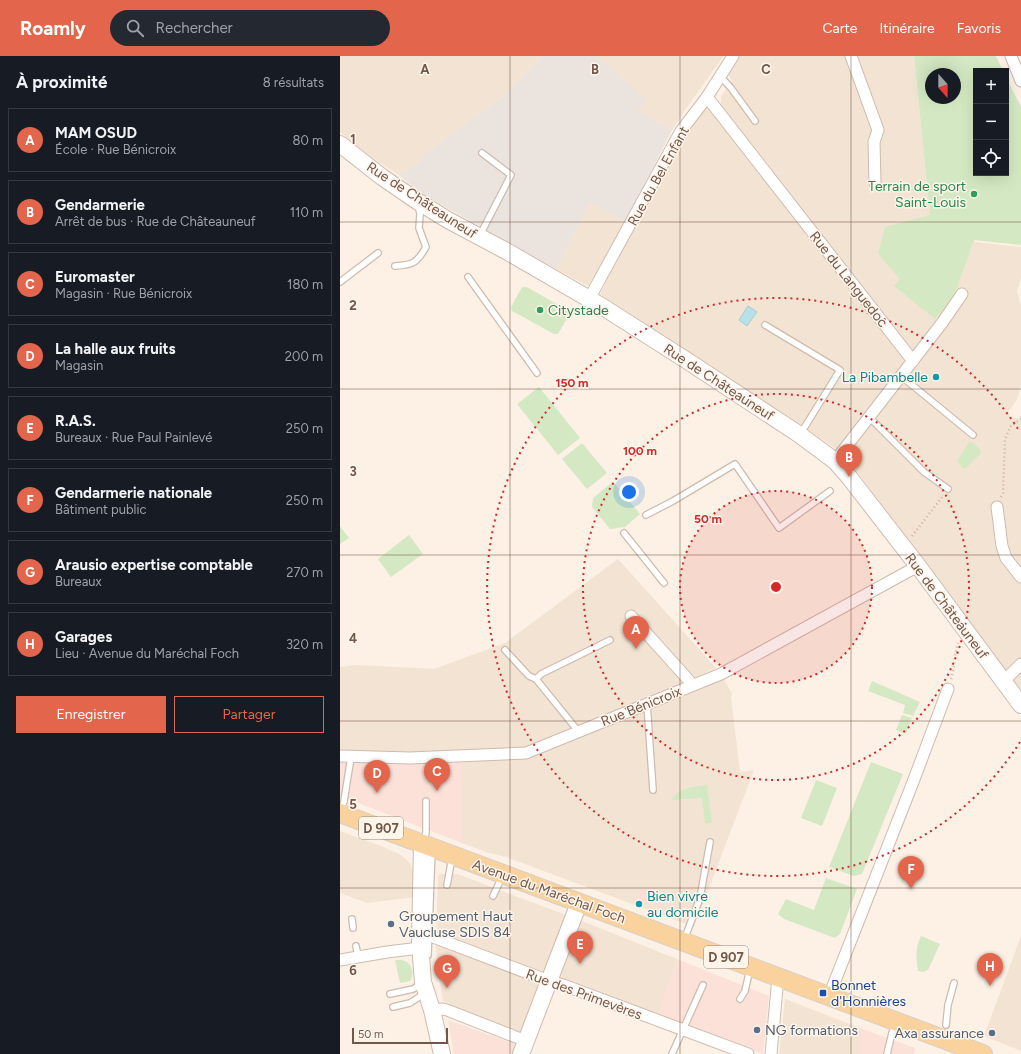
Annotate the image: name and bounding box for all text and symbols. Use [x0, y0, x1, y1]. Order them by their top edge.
search box [110, 10, 390, 46]
text: Roamly [20, 17, 86, 40]
icon: search [124, 17, 146, 39]
text: Rechercher [156, 19, 233, 37]
text: Carte [823, 20, 857, 37]
text: Itinéraire [879, 20, 935, 37]
text: Favoris [957, 20, 1001, 37]
text: A [420, 62, 430, 77]
text: B [591, 62, 599, 77]
text: C [761, 62, 771, 77]
north arrow [925, 68, 961, 104]
map controls [973, 68, 1009, 176]
button: + [973, 68, 1009, 104]
text: À proximité [16, 72, 107, 92]
text: 8 résultats [263, 75, 324, 90]
button: − [973, 104, 1009, 140]
street label: Rue du Bel Enfant [624, 123, 693, 229]
text: MAM OSUD [55, 124, 137, 142]
text: 1 [350, 132, 356, 147]
text: A [25, 133, 35, 148]
text: 80 m [292, 133, 323, 148]
button: locate [973, 140, 1009, 176]
text: École · Rue Bénicroix [55, 142, 176, 157]
street label: Rue de Châteauneuf [363, 158, 481, 243]
place label: Terrain de sport Saint-Louis [868, 178, 966, 211]
marker: Terrain de sport Saint-Louis [969, 189, 979, 199]
text: Gendarmerie [55, 196, 145, 214]
text: B [26, 205, 34, 220]
text: 110 m [290, 205, 323, 220]
text: Arrêt de bus · Rue de Châteauneuf [55, 214, 256, 229]
street label: Rue du Languedoc [806, 228, 892, 331]
text: Euromaster [55, 268, 135, 286]
text: C [25, 277, 35, 292]
text: 180 m [287, 277, 323, 292]
text: Magasin · Rue Bénicroix [55, 286, 192, 301]
text: 2 [349, 298, 357, 313]
place label: Citystade [548, 302, 609, 319]
marker: Citystade [535, 305, 545, 315]
text: La halle aux fruits [55, 340, 176, 358]
street label: Rue de Châteauneuf [660, 340, 778, 425]
text: D [25, 349, 35, 364]
text: 200 m [285, 349, 323, 364]
text: Magasin [55, 358, 103, 373]
place label: La Pibambelle [842, 369, 928, 386]
marker: La Pibambelle [931, 372, 941, 382]
text: 150 m [555, 376, 589, 390]
text: R.A.S. [55, 412, 96, 430]
text: E [26, 421, 34, 436]
text: 250 m [286, 421, 323, 436]
text: Bureaux · Rue Paul Painlevé [55, 430, 212, 445]
text: 100 m [623, 444, 657, 458]
pin: B [836, 444, 862, 477]
text: 3 [349, 464, 357, 479]
your location [619, 482, 639, 502]
text: Gendarmerie nationale [55, 484, 212, 502]
text: F [26, 493, 34, 508]
text: 250 m [286, 493, 323, 508]
text: Bâtiment public [55, 502, 147, 517]
text: 50 m [694, 512, 722, 526]
street label: Rue de Châteauneuf [901, 550, 992, 663]
text: Arausio expertise comptable [55, 556, 253, 574]
text: G [25, 565, 35, 580]
text: 270 m [286, 565, 323, 580]
text: Bureaux [55, 574, 102, 589]
centre of rings [769, 580, 783, 594]
pin: A [623, 616, 649, 649]
text: Garages [55, 628, 112, 646]
text: 4 [349, 631, 357, 646]
text: H [25, 637, 35, 652]
text: 320 m [286, 637, 323, 652]
text: Lieu · Avenue du Maréchal Foch [55, 646, 239, 661]
street label: Rue Bénicroix [598, 682, 684, 730]
button: Enregistrer [16, 696, 166, 733]
button: Partager [174, 696, 324, 733]
pin: C [424, 758, 450, 791]
pin: D [364, 760, 390, 793]
text: 5 [349, 797, 357, 812]
road number: D 907 [359, 817, 403, 839]
street label: Avenue du Maréchal Foch [470, 856, 628, 927]
pin: F [898, 856, 924, 889]
place label: Bien vivre au domicile [647, 888, 719, 921]
marker: Bien vivre au domicile [634, 899, 644, 909]
place label: Groupement Haut Vaucluse SDIS 84 [399, 908, 513, 941]
marker: Groupement Haut Vaucluse SDIS 84 [386, 919, 396, 929]
pin: E [567, 931, 593, 964]
road number: D 907 [704, 946, 748, 968]
pin: H [977, 953, 1003, 986]
pin: G [434, 955, 460, 988]
text: 6 [349, 963, 357, 978]
street label: Rue des Primevères [523, 966, 644, 1023]
place label: Bonnet d'Honnières [831, 977, 906, 1010]
marker: Bonnet d'Honnières [818, 988, 828, 998]
place label: NG formations [765, 1022, 858, 1039]
marker: NG formations [752, 1025, 762, 1035]
place label: Axa assurance [894, 1025, 984, 1042]
scale bar [352, 1026, 448, 1045]
text: 50 m [358, 1028, 383, 1041]
marker: Axa assurance [987, 1028, 997, 1038]

